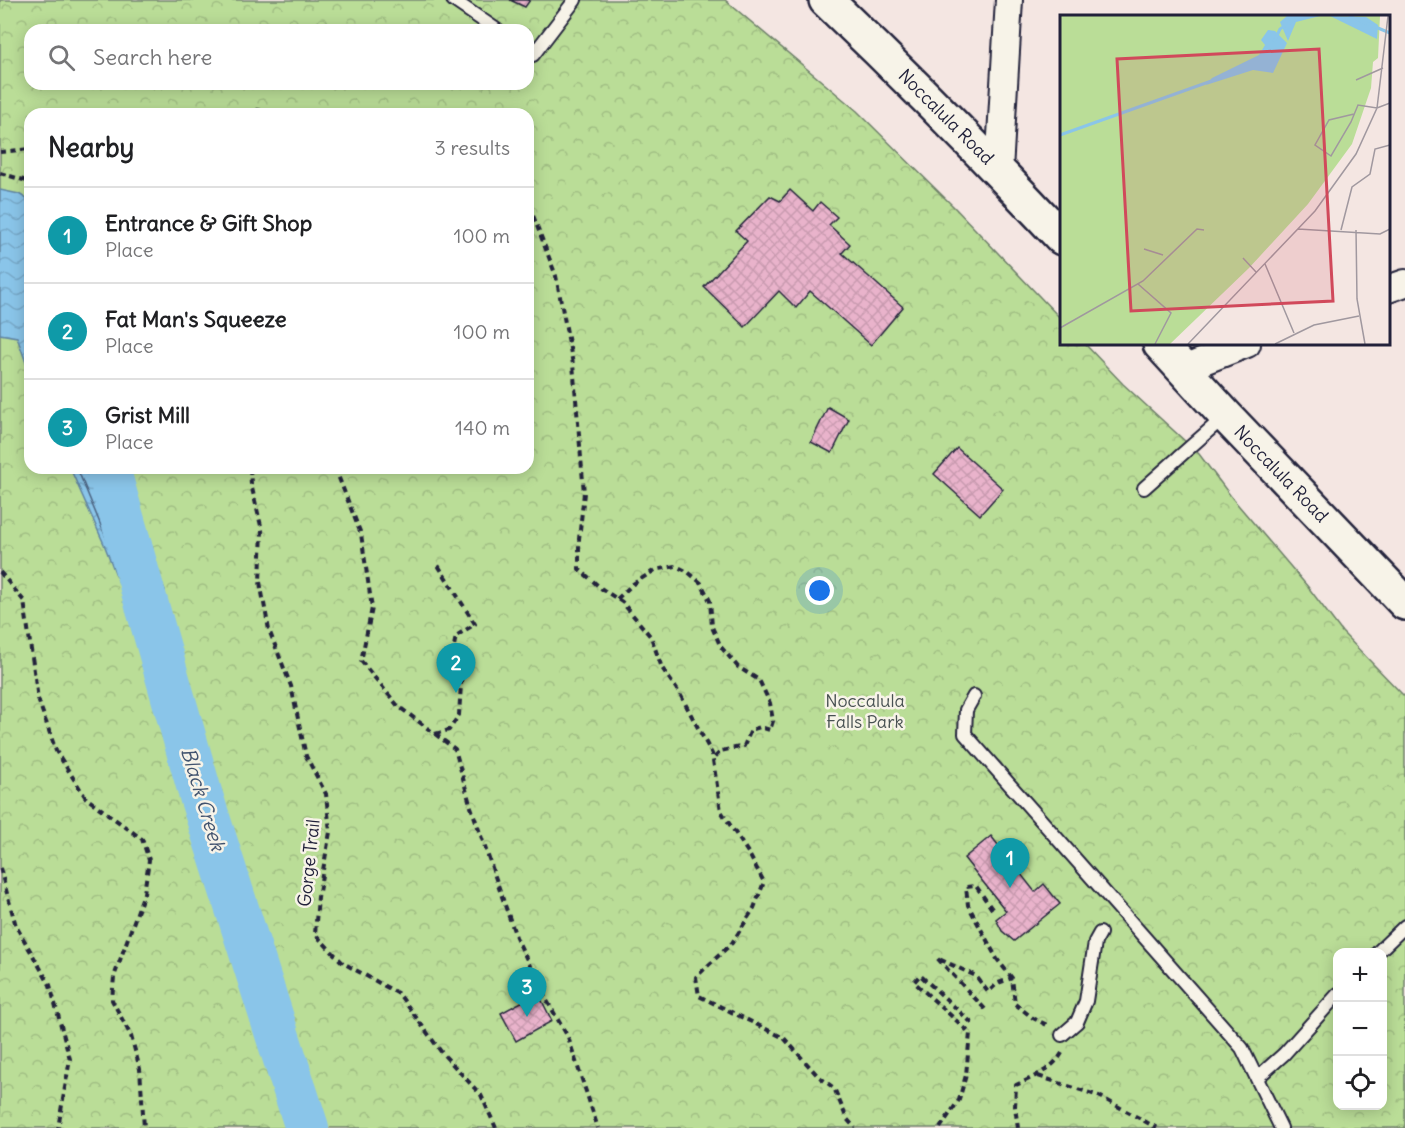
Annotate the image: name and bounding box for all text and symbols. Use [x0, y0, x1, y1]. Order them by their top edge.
inset map [1060, 15, 1390, 345]
search box [24, 24, 534, 90]
icon: search [45, 41, 78, 74]
text: Search here [93, 43, 212, 71]
street label: Noccalula Road [894, 64, 999, 170]
text: Nearby [48, 131, 134, 164]
text: 3 results [434, 135, 510, 160]
text: Entrance & Gift Shop [105, 209, 312, 237]
text: 1 [64, 223, 71, 248]
text: 100 m [453, 223, 510, 248]
text: Place [105, 237, 153, 262]
text: Fat Man's Squeeze [105, 305, 287, 333]
text: 2 [62, 319, 73, 344]
text: 100 m [453, 319, 510, 344]
text: Place [105, 333, 153, 358]
text: Grist Mill [105, 401, 190, 429]
text: 3 [62, 415, 73, 440]
text: 140 m [455, 415, 510, 440]
street label: Noccalula Road [1229, 420, 1334, 527]
text: Place [105, 429, 153, 454]
your location [805, 576, 834, 605]
pin: 2 [436, 644, 476, 693]
park label: Noccalula Falls Park [825, 689, 905, 733]
water label: Black Creek [176, 744, 232, 855]
street label: Gorge Trail [292, 818, 325, 908]
pin: 1 [990, 838, 1030, 888]
map controls [1333, 948, 1387, 1110]
button: + [1333, 948, 1387, 1002]
pin: 3 [508, 968, 546, 1017]
button: − [1333, 1002, 1387, 1056]
button: locate [1333, 1056, 1387, 1110]

